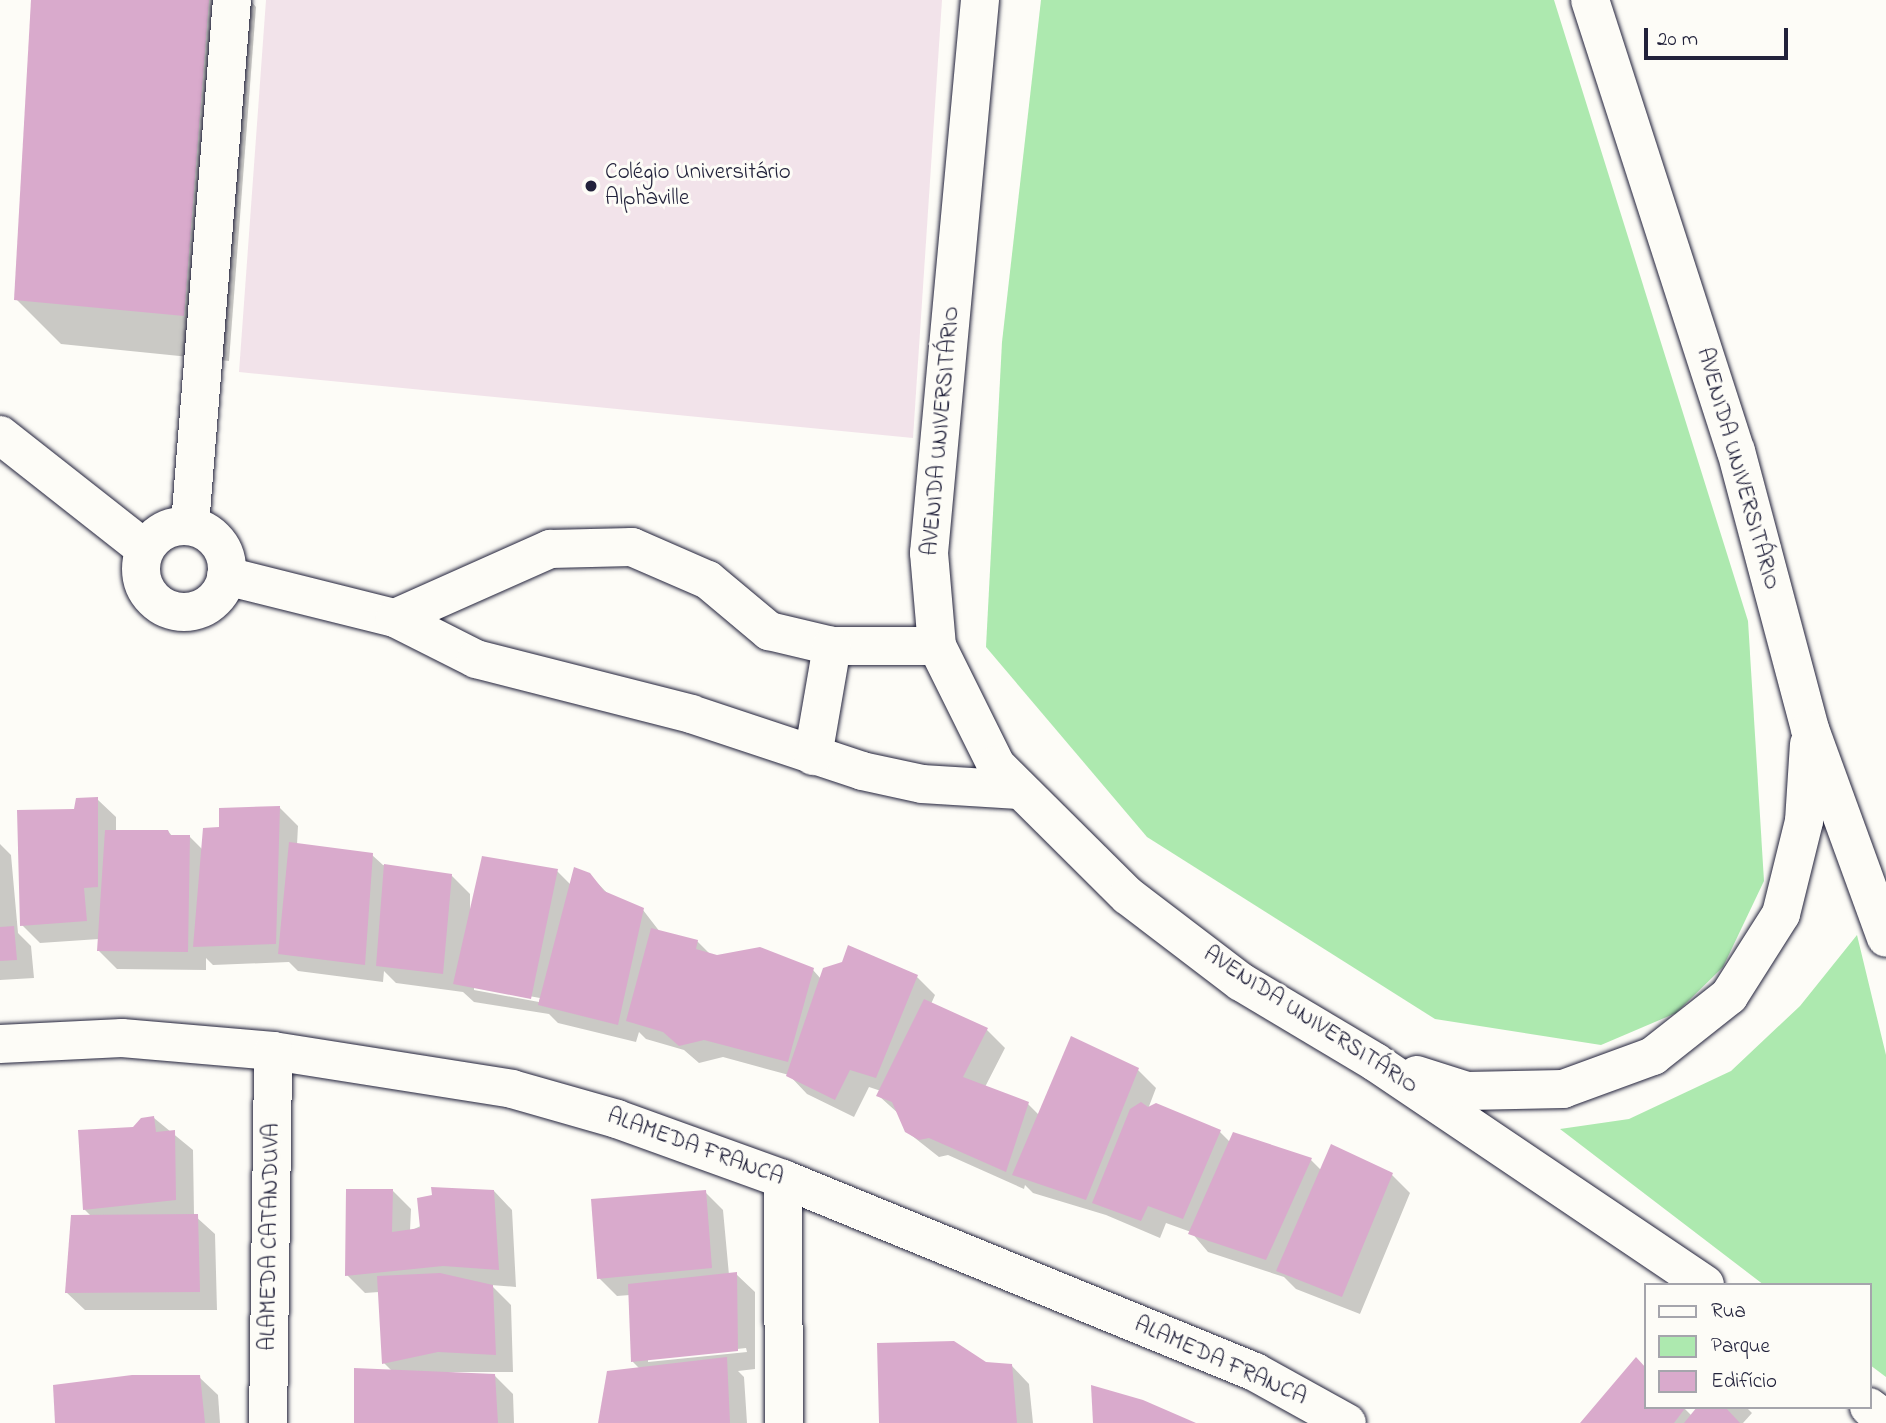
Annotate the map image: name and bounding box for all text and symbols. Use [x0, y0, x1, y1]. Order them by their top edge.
scale bar [1648, 14, 1792, 58]
text: 20 m [1657, 25, 1698, 55]
place label: Colégio Universitário Alphaville [605, 159, 791, 213]
marker: Colégio Universitário Alphaville [583, 178, 599, 194]
street label: AVENIDA UNIVERSITÁRIO [917, 305, 967, 557]
street label: AVENIDA UNIVERSITÁRIO [1689, 345, 1785, 593]
street label: AVENIDA UNIVERSITÁRIO [1198, 941, 1422, 1101]
street label: ALAMEDA FRANCA [603, 1103, 787, 1193]
street label: ALAMEDA CATANDUVA [255, 1123, 287, 1351]
legend [1644, 1283, 1872, 1409]
text: Rua [1711, 1297, 1746, 1327]
street label: ALAMEDA FRANCA [1130, 1312, 1310, 1412]
text: Parque [1711, 1332, 1770, 1362]
text: Edifício [1711, 1367, 1777, 1397]

